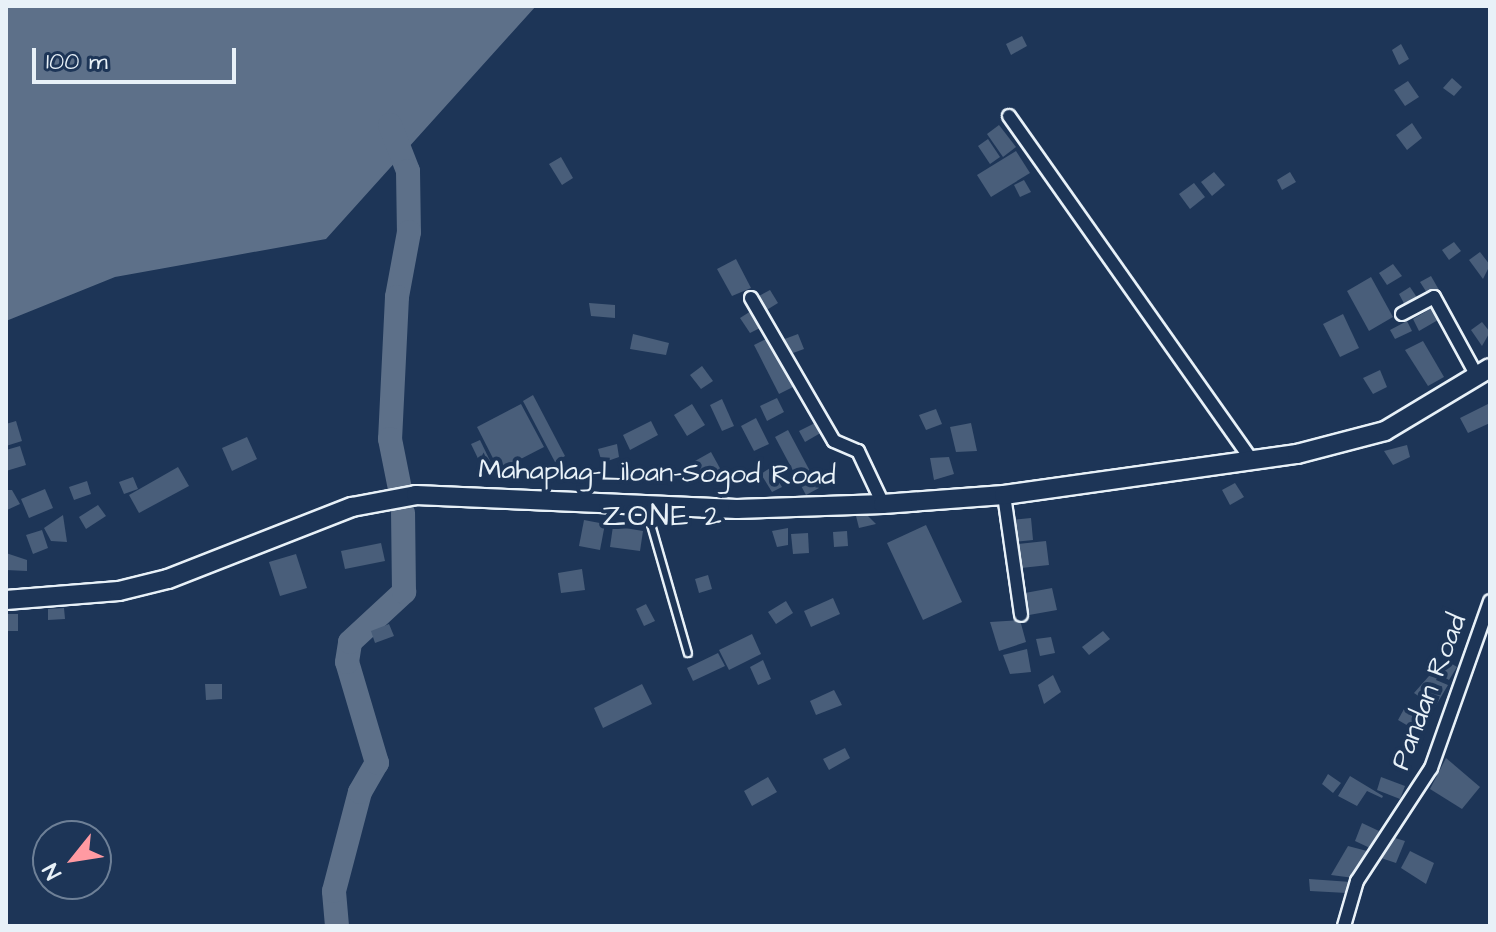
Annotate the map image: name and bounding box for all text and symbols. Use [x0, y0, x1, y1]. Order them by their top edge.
scale bar [36, 32, 240, 82]
text: 100 m [46, 45, 108, 79]
street label: Mahaplag-Liloan-Sogod Road [478, 453, 836, 493]
district label: ZONE 2 [602, 498, 724, 534]
street label: Pandan Road [1384, 609, 1474, 775]
north arrow [32, 820, 112, 900]
text: N [36, 858, 69, 885]

